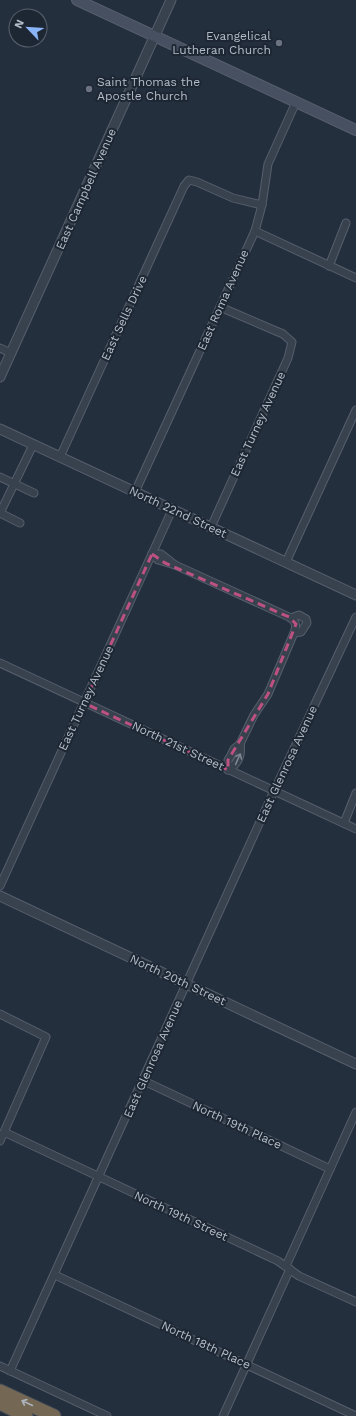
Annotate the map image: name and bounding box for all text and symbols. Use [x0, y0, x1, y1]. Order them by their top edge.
north arrow [8, 8, 48, 48]
text: N [12, 18, 27, 30]
place label: Evangelical Lutheran Church [172, 29, 271, 57]
marker: Evangelical Lutheran Church [274, 38, 284, 48]
place label: Saint Thomas the Apostle Church [97, 75, 200, 103]
marker: Saint Thomas the Apostle Church [84, 84, 94, 94]
street label: East Campbell Avenue [53, 126, 119, 252]
street label: East Roma Avenue [194, 247, 252, 353]
street label: East Sells Drive [98, 273, 150, 363]
street label: East Turney Avenue [227, 369, 289, 479]
street label: North 22nd Street [127, 483, 229, 541]
street label: East Turney Avenue [55, 643, 117, 753]
street label: East Glenrosa Avenue [254, 703, 320, 825]
street label: North 21st Street [130, 718, 226, 774]
one-way arrow [235, 753, 242, 765]
street label: North 20th Street [128, 952, 228, 1008]
street label: East Glenrosa Avenue [121, 998, 185, 1120]
street label: North 19th Place [190, 1098, 284, 1152]
street label: North 19th Street [132, 1188, 230, 1244]
street label: North 18th Place [159, 1318, 253, 1372]
one-way arrow [21, 1399, 33, 1406]

